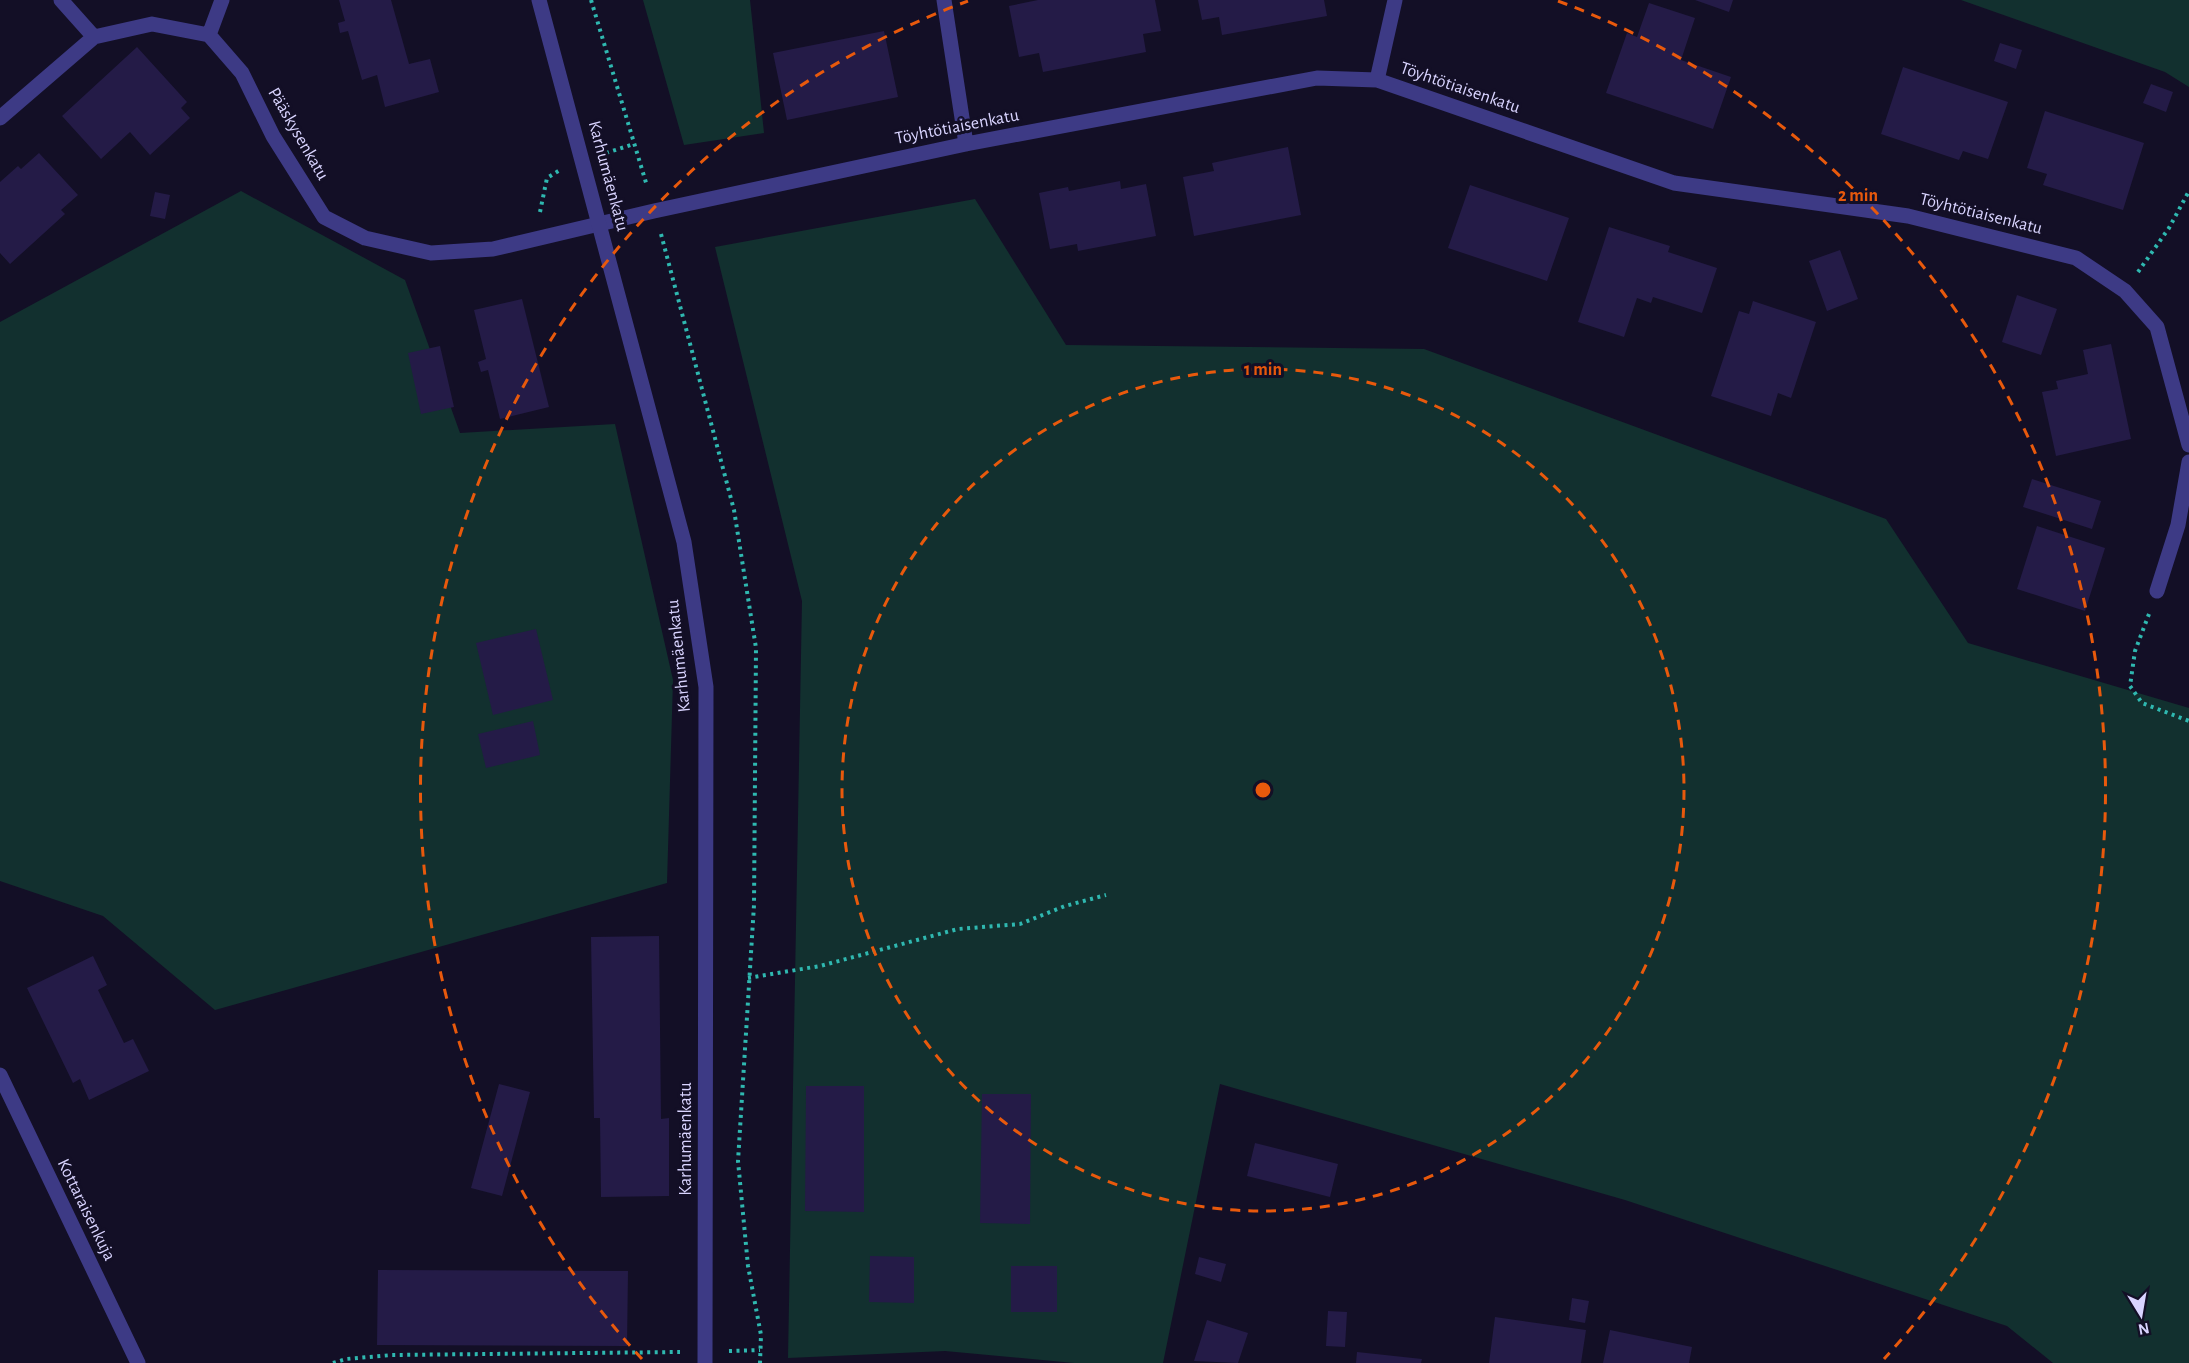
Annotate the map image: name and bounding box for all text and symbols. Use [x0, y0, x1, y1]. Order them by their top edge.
street label: Töyhtötiaisenkatu [1398, 59, 1522, 117]
street label: Pääskysenkatu [264, 85, 332, 183]
street label: Töyhtötiaisenkatu [894, 106, 1020, 148]
street label: Karhumäenkatu [585, 119, 631, 233]
text: 2 min [1838, 187, 1878, 205]
street label: Töyhtötiaisenkatu [1918, 190, 2044, 238]
text: 1 min [1244, 361, 1282, 379]
street label: Karhumäenkatu [664, 599, 694, 713]
centre of rings [1253, 780, 1273, 800]
street label: Karhumäenkatu [677, 1082, 695, 1196]
street label: Kottaraisenkuja [54, 1156, 118, 1264]
north arrow [2111, 1285, 2171, 1345]
text: N [2137, 1320, 2151, 1338]

